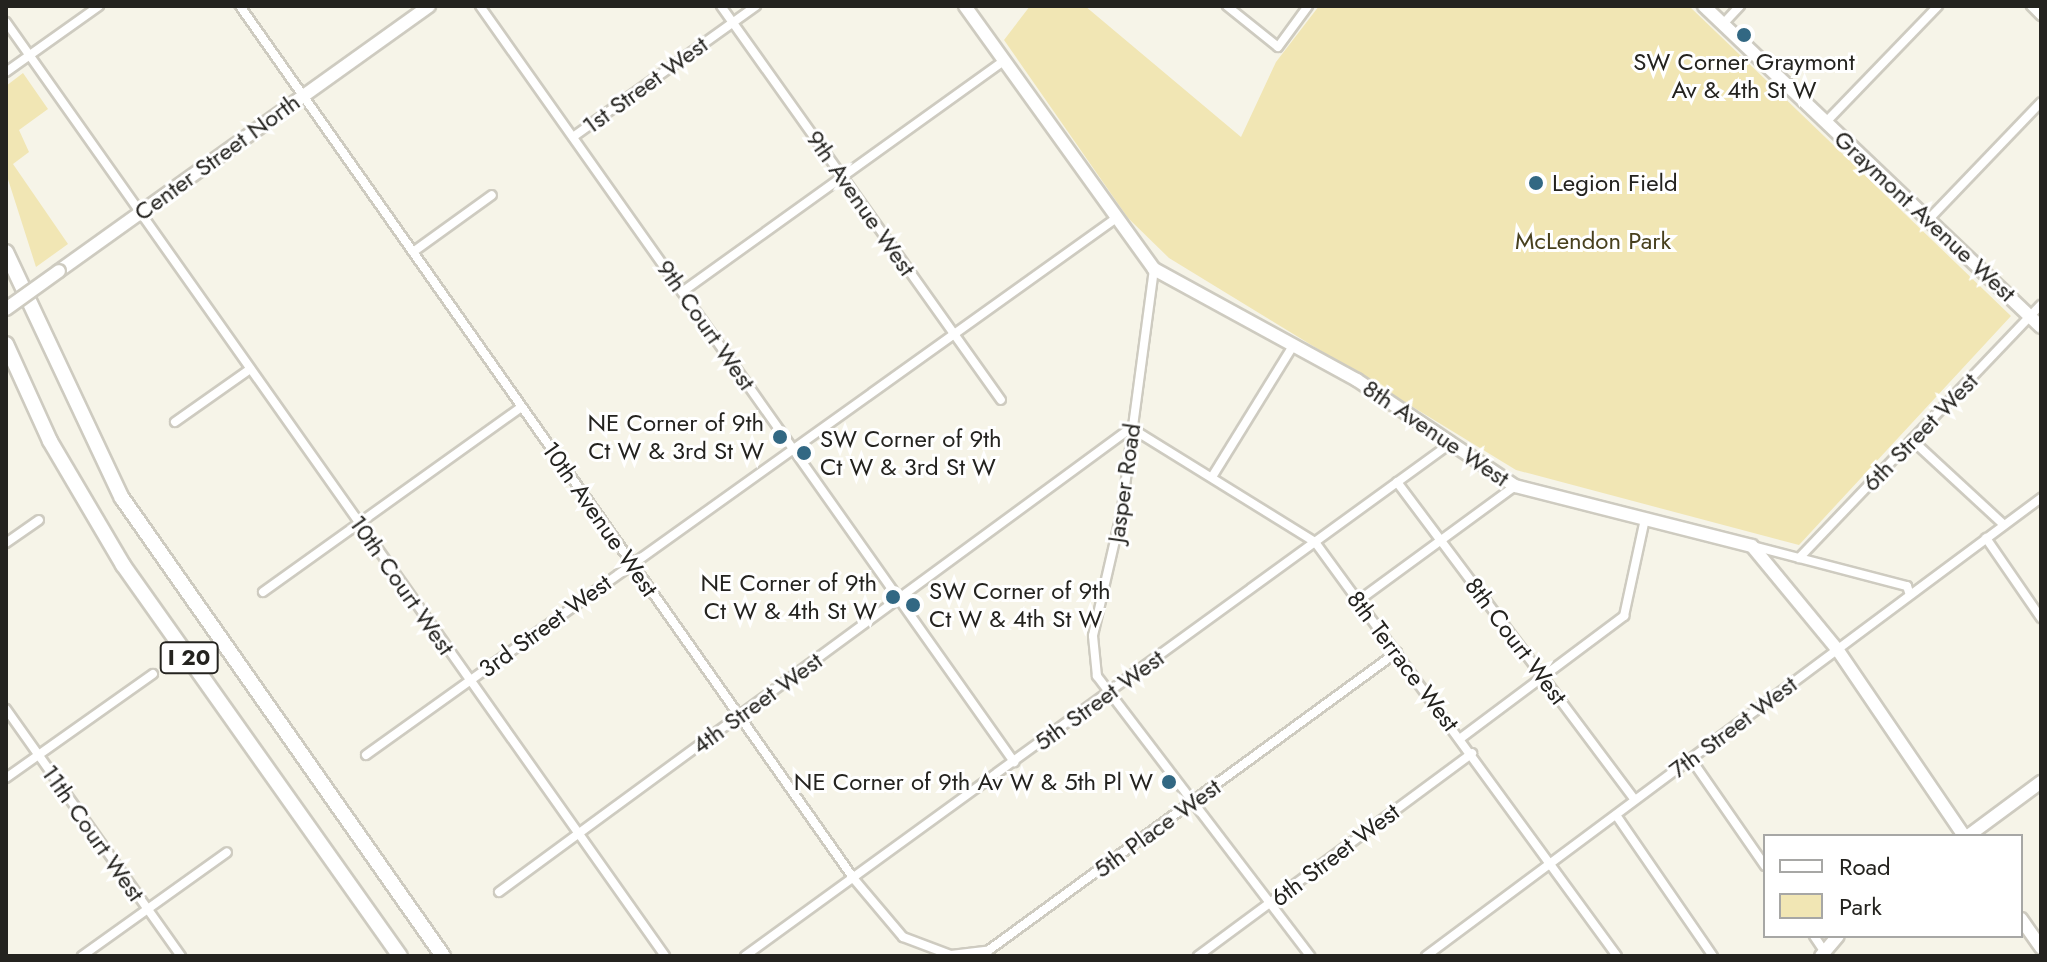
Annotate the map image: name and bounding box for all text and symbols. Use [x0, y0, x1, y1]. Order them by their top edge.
marker: SW Corner Graymont Av & 4th St W [1735, 26, 1753, 44]
street label: 1st Street West [577, 30, 713, 140]
place label: SW Corner Graymont Av & 4th St W [1633, 48, 1855, 104]
street label: Center Street North [129, 87, 305, 227]
street label: Graymont Avenue West [1828, 124, 2022, 308]
street label: 9th Avenue West [800, 125, 922, 281]
place label: Legion Field [1552, 169, 1678, 197]
marker: Legion Field [1527, 174, 1545, 192]
park label: McLendon Park [1515, 227, 1671, 255]
street label: 9th Court West [651, 254, 761, 396]
street label: 6th Street West [1856, 367, 1984, 497]
street label: 8th Avenue West [1357, 373, 1515, 493]
place label: NE Corner of 9th Ct W & 3rd St W [587, 409, 764, 465]
street label: Jasper Road [1101, 421, 1147, 545]
place label: SW Corner of 9th Ct W & 3rd St W [820, 425, 1002, 481]
marker: NE Corner of 9th Ct W & 3rd St W [771, 428, 789, 446]
street label: 10th Avenue West [536, 436, 664, 602]
marker: SW Corner of 9th Ct W & 3rd St W [795, 444, 813, 462]
street label: 10th Court West [343, 510, 461, 660]
street label: 3rd Street West [473, 568, 617, 684]
place label: NE Corner of 9th Ct W & 4th St W [700, 569, 877, 625]
street label: 8th Court West [1459, 572, 1573, 710]
place label: SW Corner of 9th Ct W & 4th St W [929, 577, 1111, 633]
street label: 8th Terrace West [1341, 585, 1465, 737]
marker: NE Corner of 9th Ct W & 4th St W [884, 588, 902, 606]
marker: SW Corner of 9th Ct W & 4th St W [904, 596, 922, 614]
road number: I 20 [159, 640, 219, 676]
street label: 5th Street West [1029, 643, 1169, 757]
street label: 4th Street West [686, 646, 828, 760]
street label: 7th Street West [1664, 670, 1802, 784]
street label: 11th Court West [35, 759, 151, 907]
place label: NE Corner of 9th Av W & 5th Pl W [794, 768, 1153, 796]
street label: 5th Place West [1088, 772, 1226, 884]
marker: NE Corner of 9th Av W & 5th Pl W [1160, 773, 1178, 791]
street label: 6th Street West [1265, 797, 1405, 913]
legend [1763, 834, 2023, 938]
text: Road [1839, 849, 1891, 884]
text: Park [1839, 889, 1882, 924]

